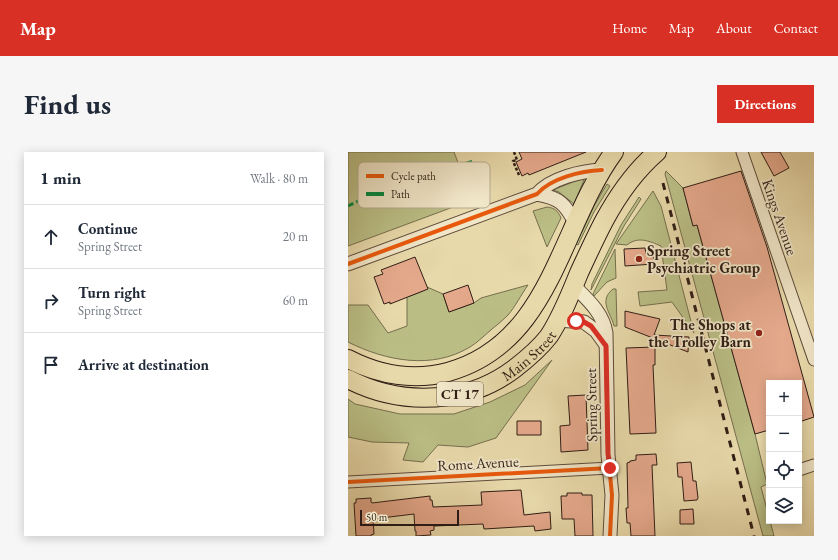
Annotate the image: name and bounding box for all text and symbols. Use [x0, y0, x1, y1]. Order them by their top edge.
text: Map [20, 16, 56, 41]
text: Home [612, 19, 647, 37]
text: Map [669, 19, 694, 37]
text: About [716, 19, 752, 37]
text: Contact [774, 19, 818, 37]
button: Directions [717, 85, 814, 123]
text: Find us [24, 86, 111, 122]
legend [358, 162, 490, 208]
text: 1 min [40, 167, 81, 189]
text: Cycle path [391, 169, 436, 183]
text: Walk · 80 m [250, 170, 308, 187]
street label: Kings Avenue [758, 176, 802, 258]
text: Path [391, 187, 410, 201]
text: Continue [78, 219, 138, 238]
icon: ahead [40, 226, 62, 248]
text: 20 m [283, 228, 308, 245]
text: Spring Street [78, 238, 142, 255]
place label: Spring Street Psychiatric Group [647, 241, 760, 277]
marker: Spring Street Psychiatric Group [634, 254, 644, 264]
text: Turn right [78, 283, 146, 302]
icon: right [40, 290, 62, 312]
text: 60 m [283, 292, 308, 309]
text: Spring Street [78, 302, 142, 319]
route start [567, 312, 585, 330]
place label: The Shops at the Trolley Barn [648, 315, 752, 351]
street label: Main Street [497, 326, 560, 385]
marker: The Shops at the Trolley Barn [754, 328, 764, 338]
icon: arrive [40, 354, 62, 376]
text: Arrive at destination [78, 355, 209, 374]
street label: Spring Street [581, 368, 601, 442]
map controls [766, 380, 802, 524]
button: + [766, 380, 802, 416]
road number: CT 17 [437, 382, 483, 406]
button: − [766, 416, 802, 452]
street label: Rome Avenue [437, 451, 519, 475]
button: locate [766, 452, 802, 488]
route end [601, 459, 619, 477]
button: layers [766, 488, 802, 524]
scale bar [360, 508, 459, 527]
text: 50 m [366, 510, 387, 524]

